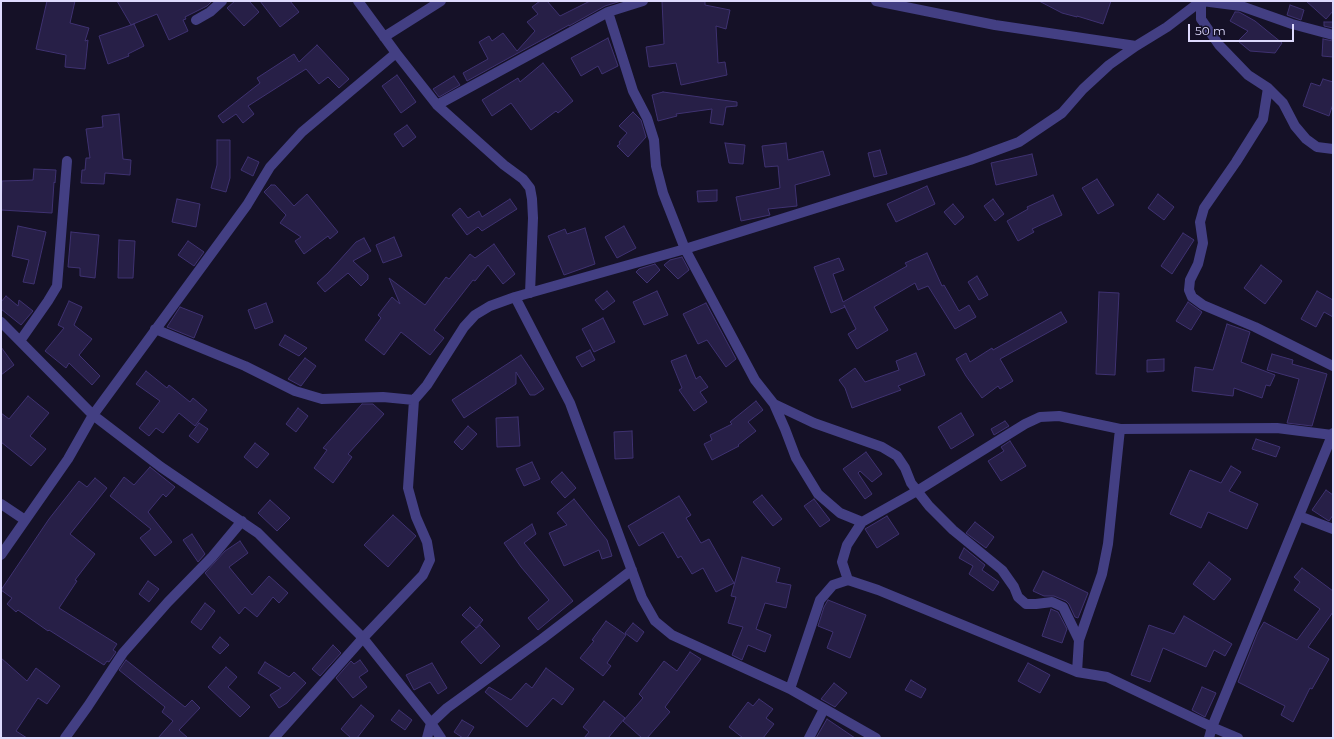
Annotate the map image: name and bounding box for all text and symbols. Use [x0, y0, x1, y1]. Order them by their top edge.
scale bar [1190, 16, 1296, 42]
text: 50 m [1195, 23, 1226, 38]

